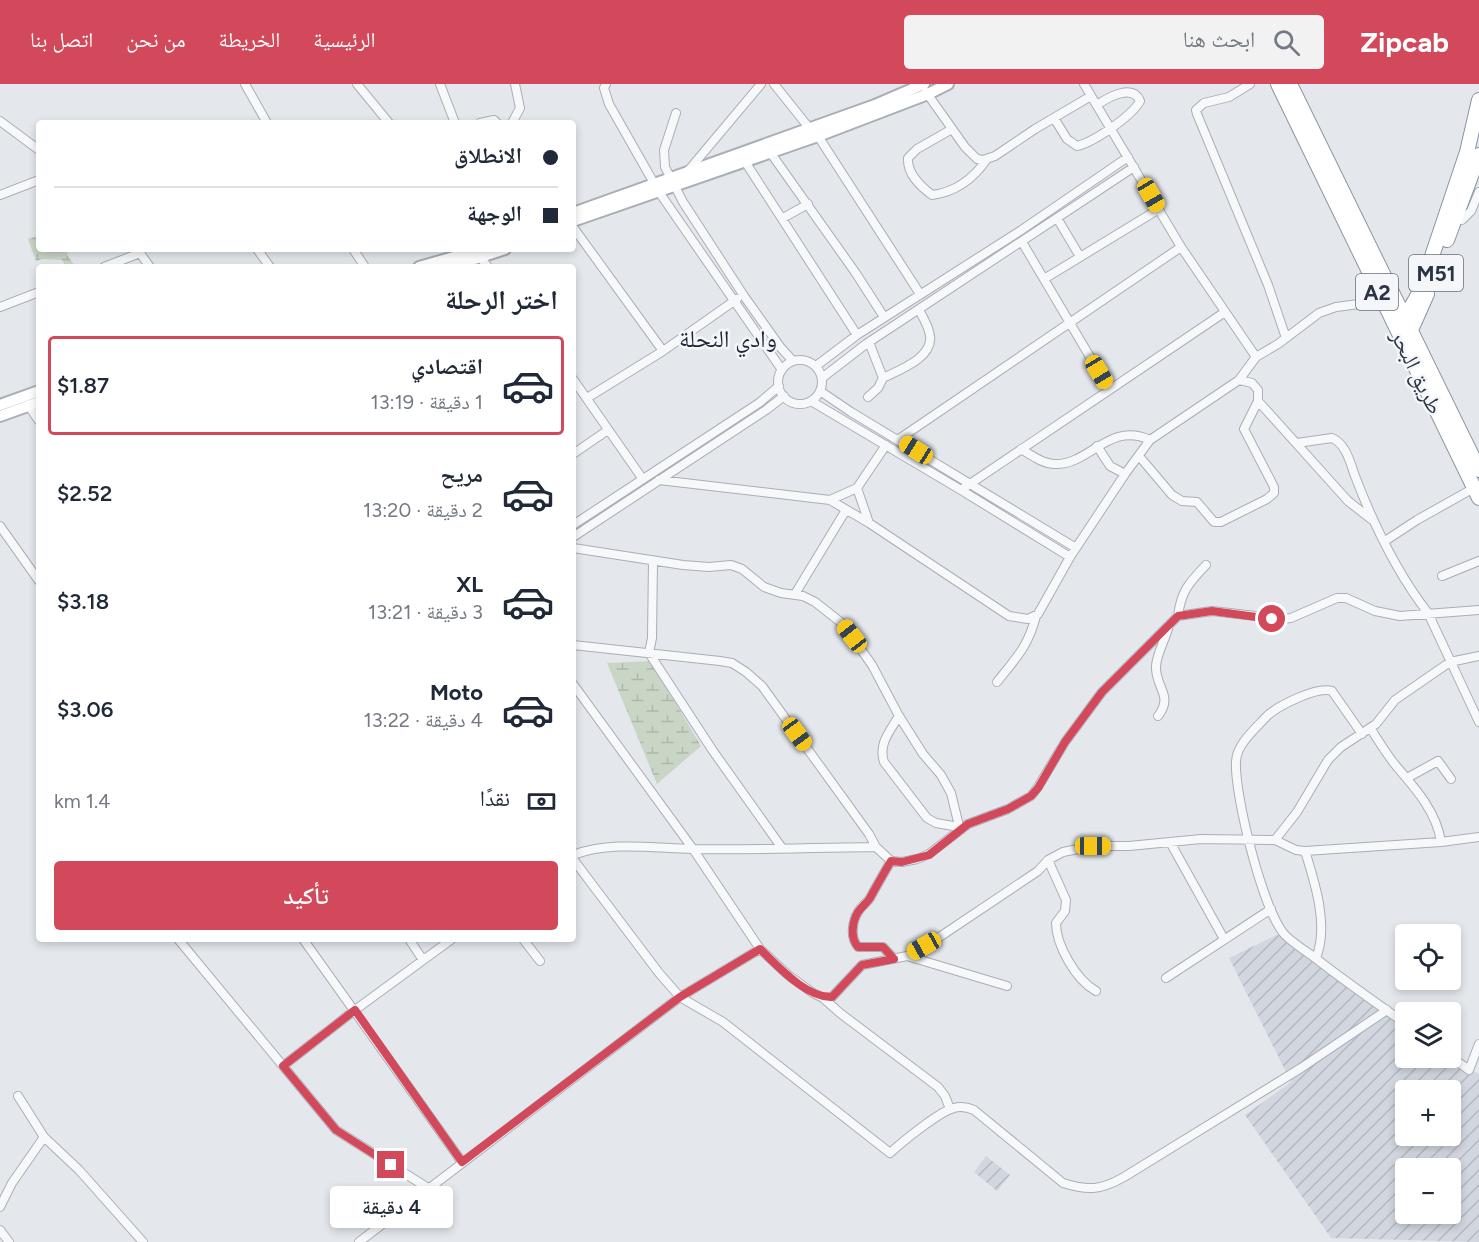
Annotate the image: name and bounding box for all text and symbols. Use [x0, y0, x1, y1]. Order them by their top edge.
search box [904, 15, 1324, 69]
text: Zipcab [1360, 25, 1449, 59]
text: ابحث هنا [1183, 26, 1255, 53]
icon: search [1270, 26, 1303, 59]
text: اتصل بنا [30, 27, 93, 52]
text: من نحن [126, 27, 185, 52]
text: الخريطة [218, 27, 280, 52]
text: الرئيسية [313, 27, 376, 52]
text: الانطلاق [454, 142, 522, 169]
car [1134, 175, 1168, 215]
text: الوجهة [467, 200, 522, 227]
road number: M51 [1409, 255, 1463, 291]
road number: A2 [1356, 274, 1398, 310]
text: اختر الرحلة [445, 283, 558, 316]
district label: وادي النحلة [679, 324, 777, 358]
street label: طريق البحر [1385, 325, 1449, 419]
car [1082, 352, 1116, 392]
text: اقتصادي [411, 353, 483, 380]
icon: car [501, 359, 555, 413]
text: $1.87 [57, 372, 109, 399]
text: 1 دقيقة · 13:19 [370, 390, 483, 414]
car [896, 433, 936, 467]
text: مريح [440, 461, 483, 488]
icon: car [501, 467, 555, 521]
text: $2.52 [57, 480, 112, 507]
text: 2 دقيقة · 13:20 [363, 498, 483, 522]
text: XL [456, 571, 483, 598]
icon: car [501, 575, 555, 629]
text: $3.18 [57, 588, 109, 615]
text: 3 دقيقة · 13:21 [368, 600, 483, 624]
route start [1258, 605, 1285, 632]
car [834, 616, 870, 656]
text: Moto [430, 679, 483, 706]
icon: car [501, 683, 555, 737]
text: $3.06 [57, 696, 113, 723]
text: 4 دقيقة · 13:22 [363, 708, 483, 732]
car [779, 714, 815, 754]
text: نقدًا [480, 785, 510, 812]
icon: cash [525, 785, 558, 818]
text: 1.4 km [54, 789, 111, 813]
car [1075, 837, 1111, 855]
button: تأكيد [54, 861, 558, 930]
map controls [1395, 924, 1461, 1224]
button: locate [1395, 924, 1461, 990]
car [904, 929, 944, 963]
button: layers [1395, 1002, 1461, 1068]
button: + [1395, 1080, 1461, 1146]
route end [377, 1151, 404, 1178]
button: − [1395, 1158, 1461, 1224]
callout: 4 دقيقة [330, 1186, 452, 1228]
text: 4 دقيقة [362, 1195, 421, 1219]

